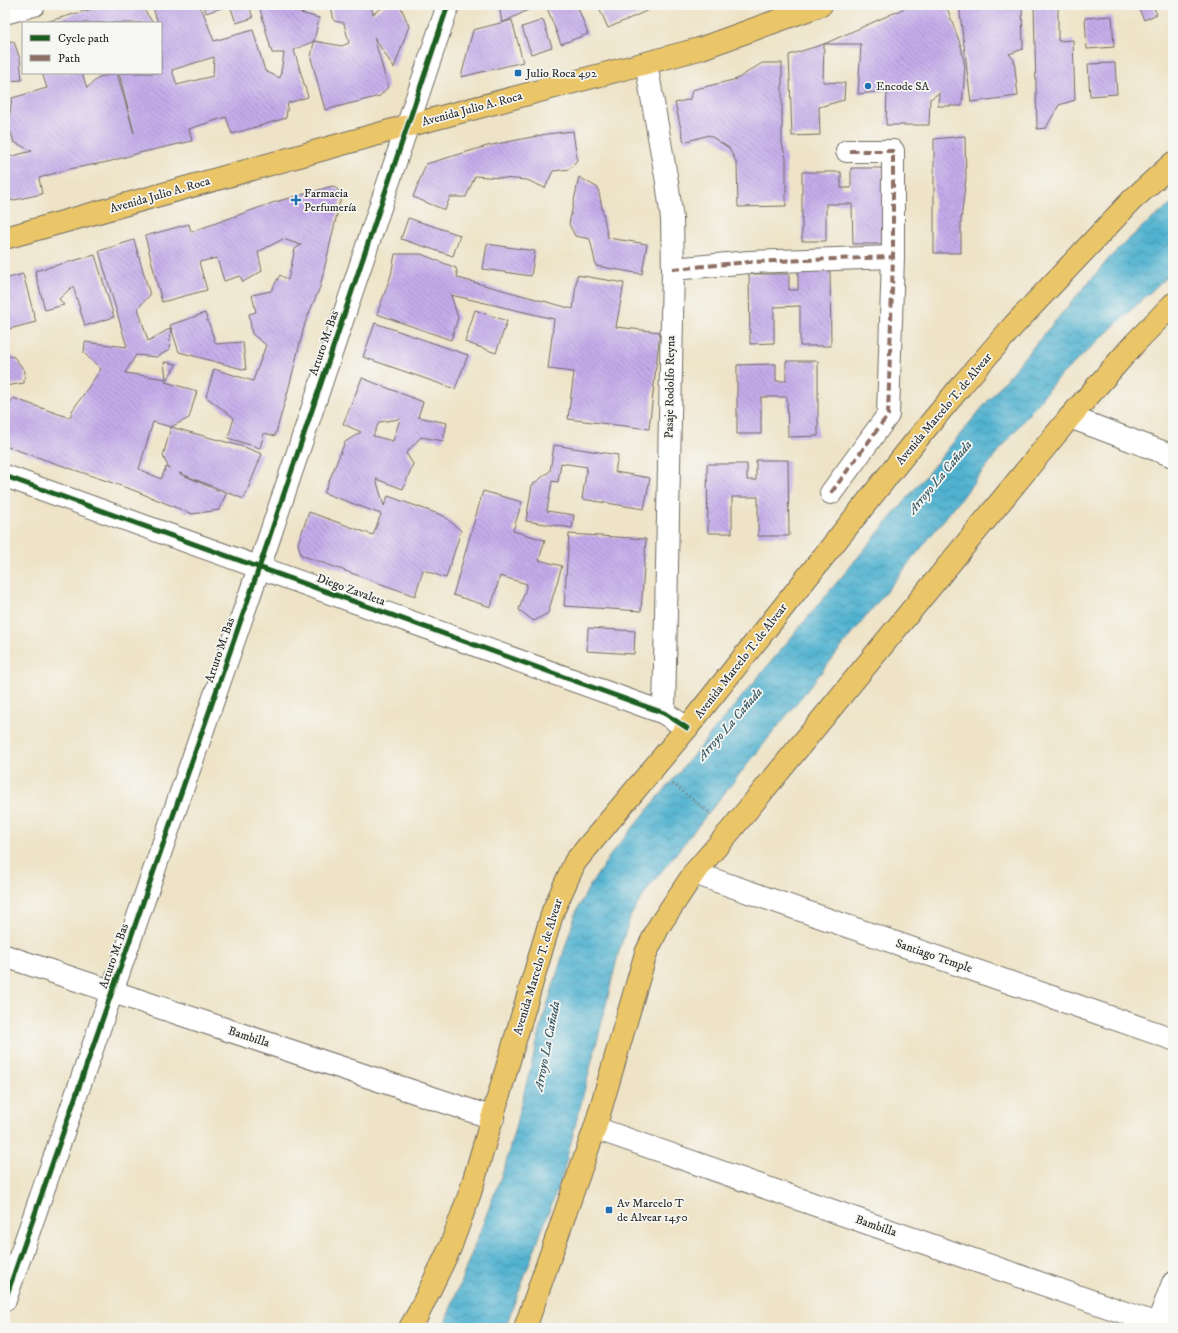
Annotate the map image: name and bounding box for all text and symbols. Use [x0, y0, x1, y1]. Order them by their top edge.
legend [22, 22, 162, 74]
text: Cycle path [58, 31, 110, 46]
text: Path [58, 51, 81, 66]
place label: Julio Roca 492 [525, 66, 597, 81]
marker: Julio Roca 492 [513, 68, 523, 78]
place label: Encode SA [876, 79, 930, 94]
marker: Encode SA [863, 81, 873, 91]
street label: Avenida Julio A. Roca [420, 88, 525, 130]
street label: Avenida Julio A. Roca [108, 173, 213, 216]
place label: Farmacia Perfumería [304, 186, 357, 215]
marker: Farmacia Perfumería [291, 195, 301, 205]
street label: Arturo M. Bas [306, 309, 342, 377]
street label: Pasaje Rodolfo Reyna [662, 335, 678, 439]
street label: Avenida Marcelo T. de Alvear [893, 350, 996, 468]
water label: Arroyo La Cañada [903, 437, 976, 519]
street label: Diego Zavaleta [315, 571, 388, 610]
street label: Avenida Marcelo T. de Alvear [691, 600, 791, 721]
street label: Arturo M. Bas [202, 616, 238, 684]
water label: Arroyo La Cañada [693, 684, 766, 765]
street label: Avenida Marcelo T. de Alvear [510, 897, 566, 1037]
street label: Arturo M. Bas [96, 922, 132, 990]
street label: Santiago Temple [894, 936, 974, 976]
water label: Arroyo La Cañada [530, 999, 564, 1094]
street label: Bambilla [226, 1023, 272, 1051]
place label: Av Marcelo T de Alvear 1450 [617, 1196, 688, 1225]
marker: Av Marcelo T de Alvear 1450 [604, 1205, 614, 1215]
street label: Bambilla [853, 1212, 899, 1240]

